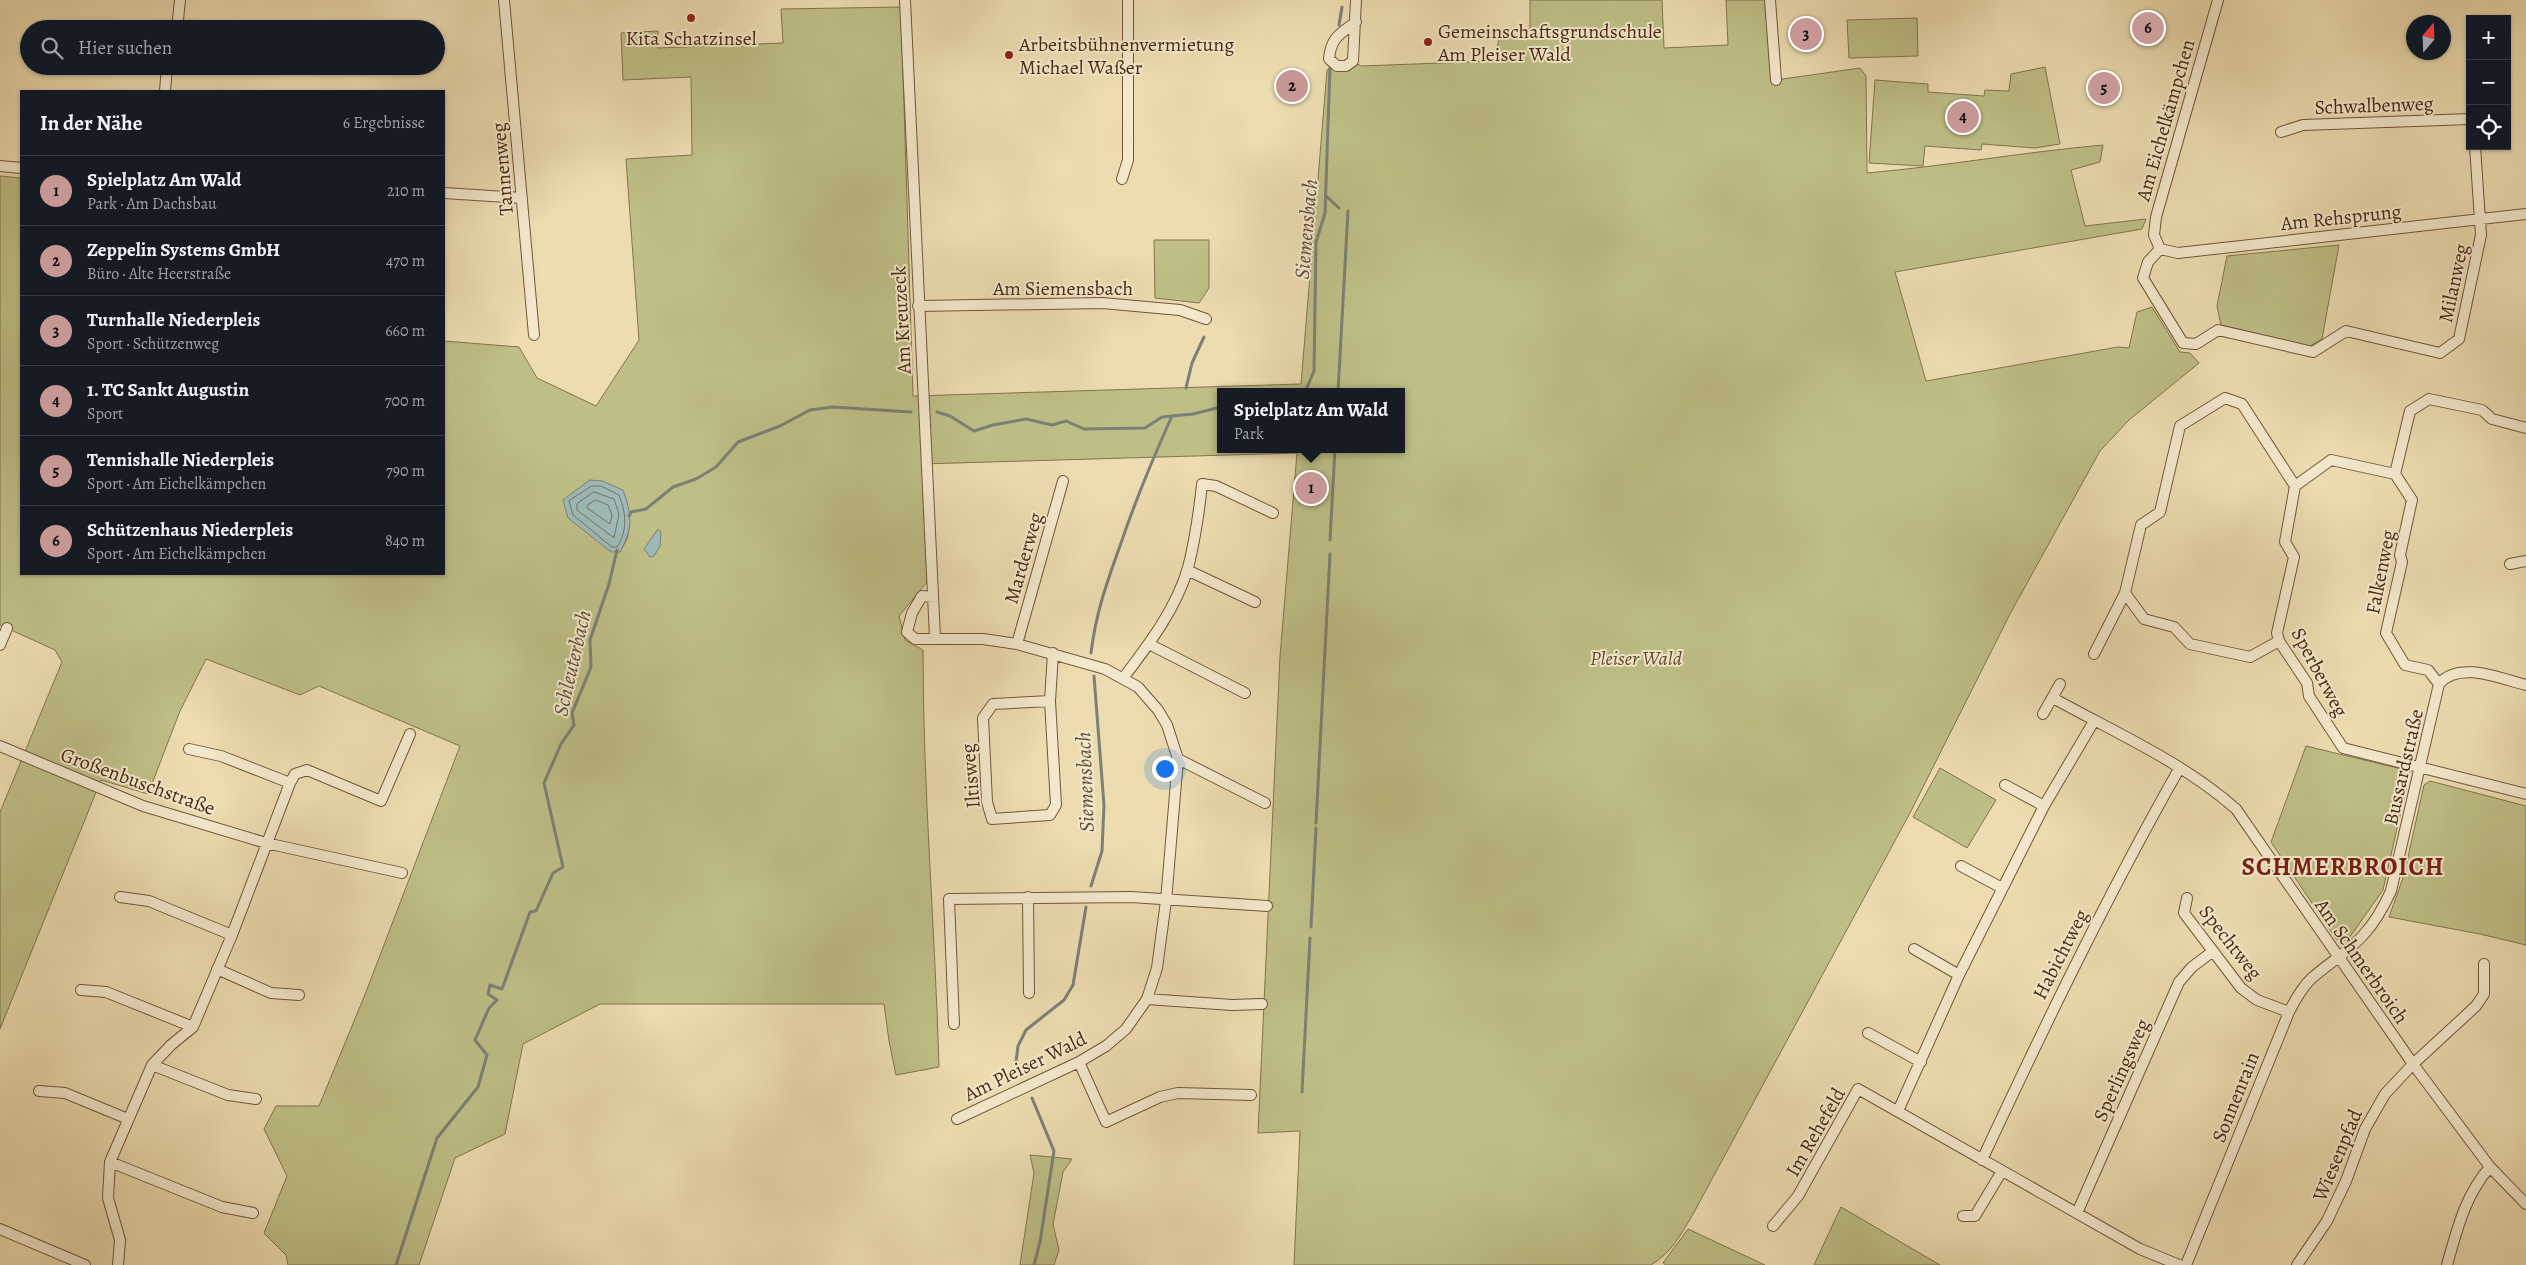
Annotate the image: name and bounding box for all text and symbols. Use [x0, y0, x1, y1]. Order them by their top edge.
pin: 6 [2132, 9, 2164, 47]
marker: Kita Schatzinsel [685, 12, 697, 24]
pin: 3 [1790, 15, 1822, 53]
north arrow [2406, 15, 2451, 60]
map controls [2466, 15, 2511, 150]
button: + [2466, 15, 2511, 60]
place label: Gemeinschaftsgrundschule Am Pleiser Wald [1437, 18, 1662, 68]
search box [20, 20, 445, 75]
place label: Kita Schatzinsel [625, 25, 757, 52]
place label: Arbeitsbühnenvermietung Michael Waßer [1018, 31, 1234, 81]
icon: search [38, 34, 66, 62]
text: Hier suchen [78, 35, 172, 61]
marker: Gemeinschaftsgrundschule Am Pleiser Wald [1422, 36, 1434, 48]
street label: Am Eichelkämpchen [2129, 36, 2201, 205]
marker: Arbeitsbühnenvermietung Michael Waßer [1003, 49, 1015, 61]
button: − [2466, 60, 2511, 105]
pin: 2 [1276, 67, 1308, 105]
pin: 5 [2088, 69, 2120, 107]
street label: Schwalbenweg [2314, 90, 2434, 121]
pin: 4 [1947, 98, 1979, 136]
button: locate [2466, 105, 2511, 150]
text: In der Nähe [40, 109, 142, 137]
text: 6 Ergebnisse [343, 112, 425, 134]
street label: Tannenweg [485, 121, 520, 217]
text: Spielplatz Am Wald [87, 167, 241, 193]
water label: Siemensbach [1288, 178, 1324, 280]
text: 1 [53, 180, 59, 202]
text: 210 m [387, 180, 425, 202]
text: Park · Am Dachsbau [87, 193, 217, 215]
street label: Am Rehsprung [2278, 198, 2403, 237]
text: Zeppelin Systems GmbH [87, 237, 280, 263]
street label: Milanweg [2432, 241, 2475, 325]
text: 2 [52, 250, 60, 272]
text: 470 m [386, 250, 425, 272]
text: Büro · Alte Heerstraße [87, 263, 231, 285]
street label: Am Kreuzeck [885, 265, 918, 376]
street label: Am Siemensbach [992, 275, 1133, 302]
text: Turnhalle Niederpleis [87, 307, 260, 333]
text: 3 [53, 320, 59, 342]
text: 660 m [385, 320, 425, 342]
text: Sport · Schützenweg [87, 333, 219, 355]
text: 1. TC Sankt Augustin [87, 377, 249, 403]
popup [1217, 388, 1405, 453]
text: 4 [52, 390, 60, 412]
text: 700 m [385, 390, 425, 412]
text: Spielplatz Am Wald [1234, 397, 1388, 423]
text: Sport [87, 403, 123, 425]
text: Park [1234, 423, 1264, 445]
text: Tennishalle Niederpleis [87, 447, 274, 473]
text: 5 [53, 460, 59, 482]
text: 790 m [386, 460, 425, 482]
pin: 1 [1295, 469, 1327, 507]
text: Sport · Am Eichelkämpchen [87, 473, 266, 495]
street label: Marderweg [998, 509, 1049, 607]
text: Schützenhaus Niederpleis [87, 517, 293, 543]
street label: Falkenweg [2359, 528, 2402, 617]
text: 6 [52, 530, 60, 552]
text: 840 m [385, 530, 425, 552]
text: Sport · Am Eichelkämpchen [87, 543, 266, 565]
water label: Schleuterbach [546, 607, 598, 719]
street label: Sperberweg [2285, 623, 2354, 722]
park label: Pleiser Wald [1590, 645, 1683, 672]
street label: Bussardstraße [2377, 706, 2430, 828]
water label: Siemensbach [1069, 731, 1101, 833]
street label: Großenbuschstraße [57, 741, 219, 822]
street label: Iltisweg [954, 742, 987, 809]
your location [1152, 756, 1178, 782]
district label: SCHMERBROICH [2241, 850, 2445, 884]
street label: Am Schmerbroich [2308, 893, 2415, 1029]
street label: Spechtweg [2193, 899, 2268, 985]
street label: Habichtweg [2026, 904, 2095, 1004]
street label: Sperlingsweg [2087, 1015, 2156, 1126]
street label: Am Pleiser Wald [959, 1025, 1091, 1108]
street label: Sonnenrain [2205, 1048, 2266, 1146]
street label: Im Rehefeld [1779, 1083, 1852, 1182]
street label: Wiesenpfad [2306, 1105, 2369, 1206]

